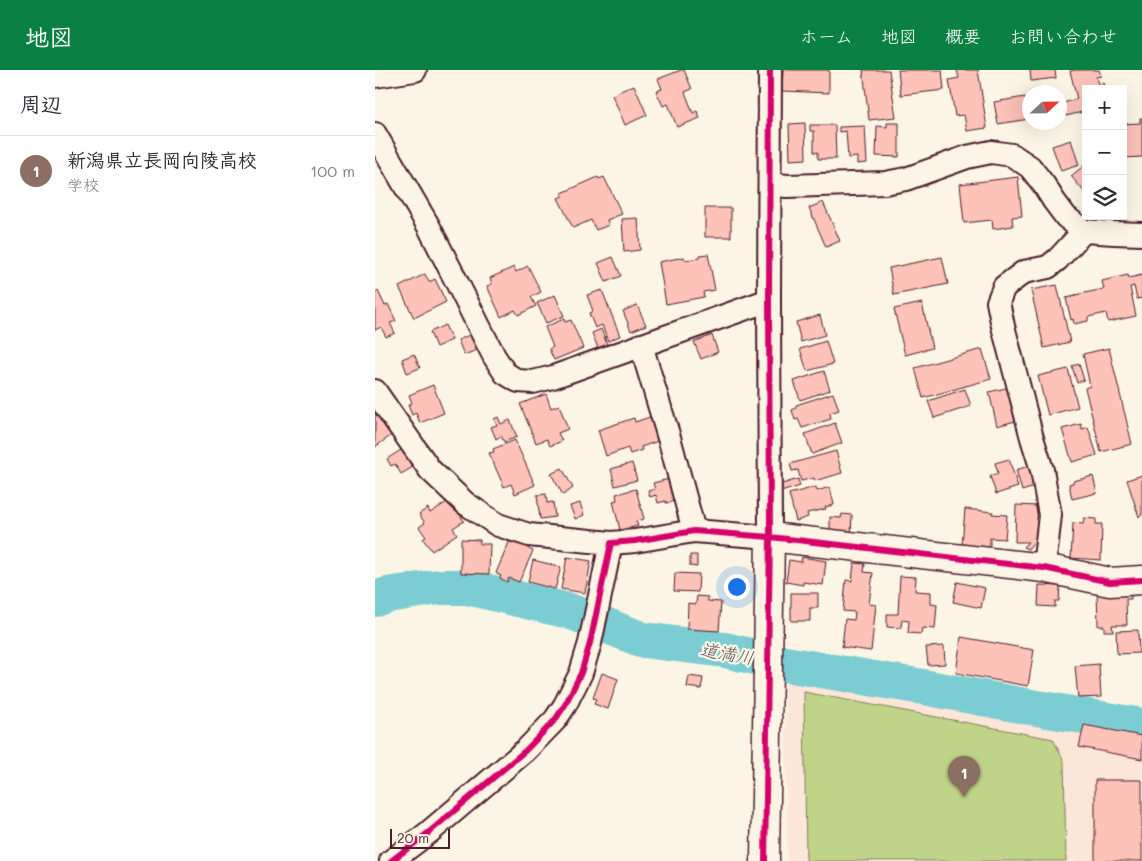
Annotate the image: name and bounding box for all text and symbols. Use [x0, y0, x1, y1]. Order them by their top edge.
text: 地図 [25, 21, 73, 52]
text: ホーム [800, 24, 853, 48]
text: 地図 [881, 24, 917, 48]
text: 概要 [945, 24, 981, 48]
text: お問い合わせ [1009, 24, 1117, 48]
north arrow [1022, 85, 1067, 130]
map controls [1082, 85, 1127, 220]
button: + [1082, 85, 1127, 130]
text: 周辺 [20, 90, 62, 117]
button: − [1082, 130, 1127, 175]
text: 新潟県立長岡向陵高校 [67, 147, 257, 172]
text: 1 [32, 160, 40, 181]
text: 100 m [310, 160, 355, 181]
text: 学校 [67, 174, 99, 195]
button: layers [1082, 175, 1127, 220]
your location [724, 574, 750, 600]
water label: 道満川 [698, 636, 756, 670]
pin: 1 [948, 756, 980, 797]
scale bar [390, 826, 450, 849]
text: 20 m [397, 828, 429, 847]

